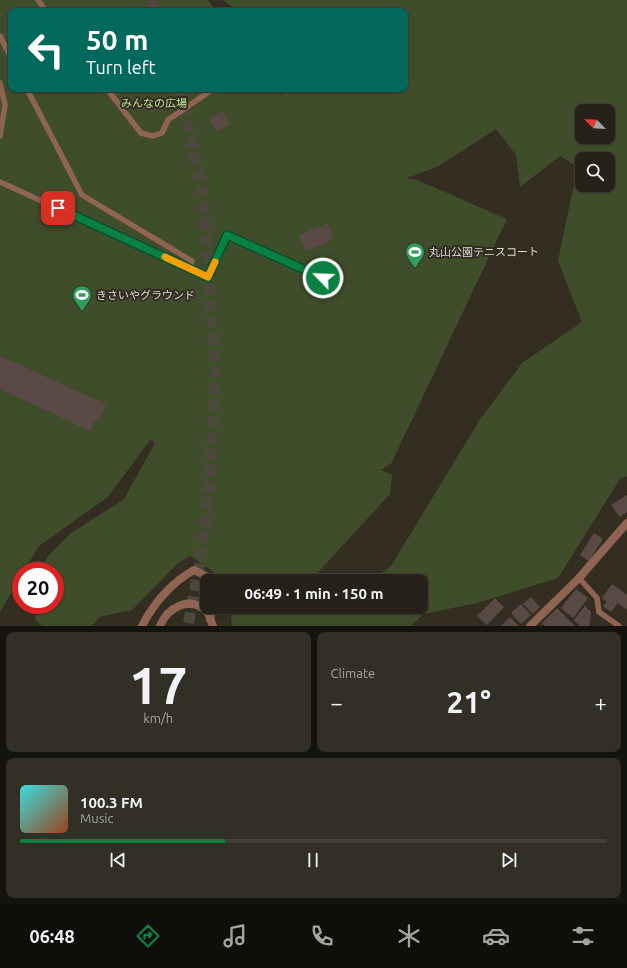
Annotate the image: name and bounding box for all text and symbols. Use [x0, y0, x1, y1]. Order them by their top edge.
icon: left [20, 24, 72, 76]
text: 50 m [86, 24, 148, 55]
text: Turn left [86, 57, 156, 77]
park label: みんなの広場 [121, 97, 187, 109]
north arrow [575, 104, 615, 144]
map controls [575, 104, 615, 192]
button: search [575, 152, 615, 192]
pin [41, 191, 75, 225]
icon: arrive [47, 197, 69, 219]
sports icon: 丸山公園テニスコート [404, 241, 426, 269]
place label: 丸山公園テニスコート [429, 246, 539, 258]
position arrow [302, 257, 344, 299]
sports icon: きさいやグラウンド [71, 284, 93, 312]
place label: きさいやグラウンド [96, 289, 195, 301]
speed limit sign: 20 [12, 562, 64, 614]
text: 06:49 · 1 min · 150 m [245, 585, 383, 602]
text: 17 [129, 656, 188, 714]
text: Climate [331, 666, 375, 680]
text: 21° [447, 685, 491, 719]
text: − [331, 690, 343, 715]
text: + [595, 690, 607, 715]
text: km/h [143, 711, 173, 725]
text: 100.3 FM [80, 794, 143, 811]
text: Music [80, 811, 114, 825]
icon: previous [107, 849, 129, 871]
icon: pause [302, 849, 324, 871]
icon: next [498, 849, 520, 871]
icon: directions [134, 922, 162, 950]
icon: music [221, 922, 249, 950]
icon: phone [308, 922, 336, 950]
icon: climate [395, 922, 423, 950]
icon: car [482, 922, 510, 950]
icon: filters [569, 922, 597, 950]
text: 06:48 [30, 926, 75, 946]

